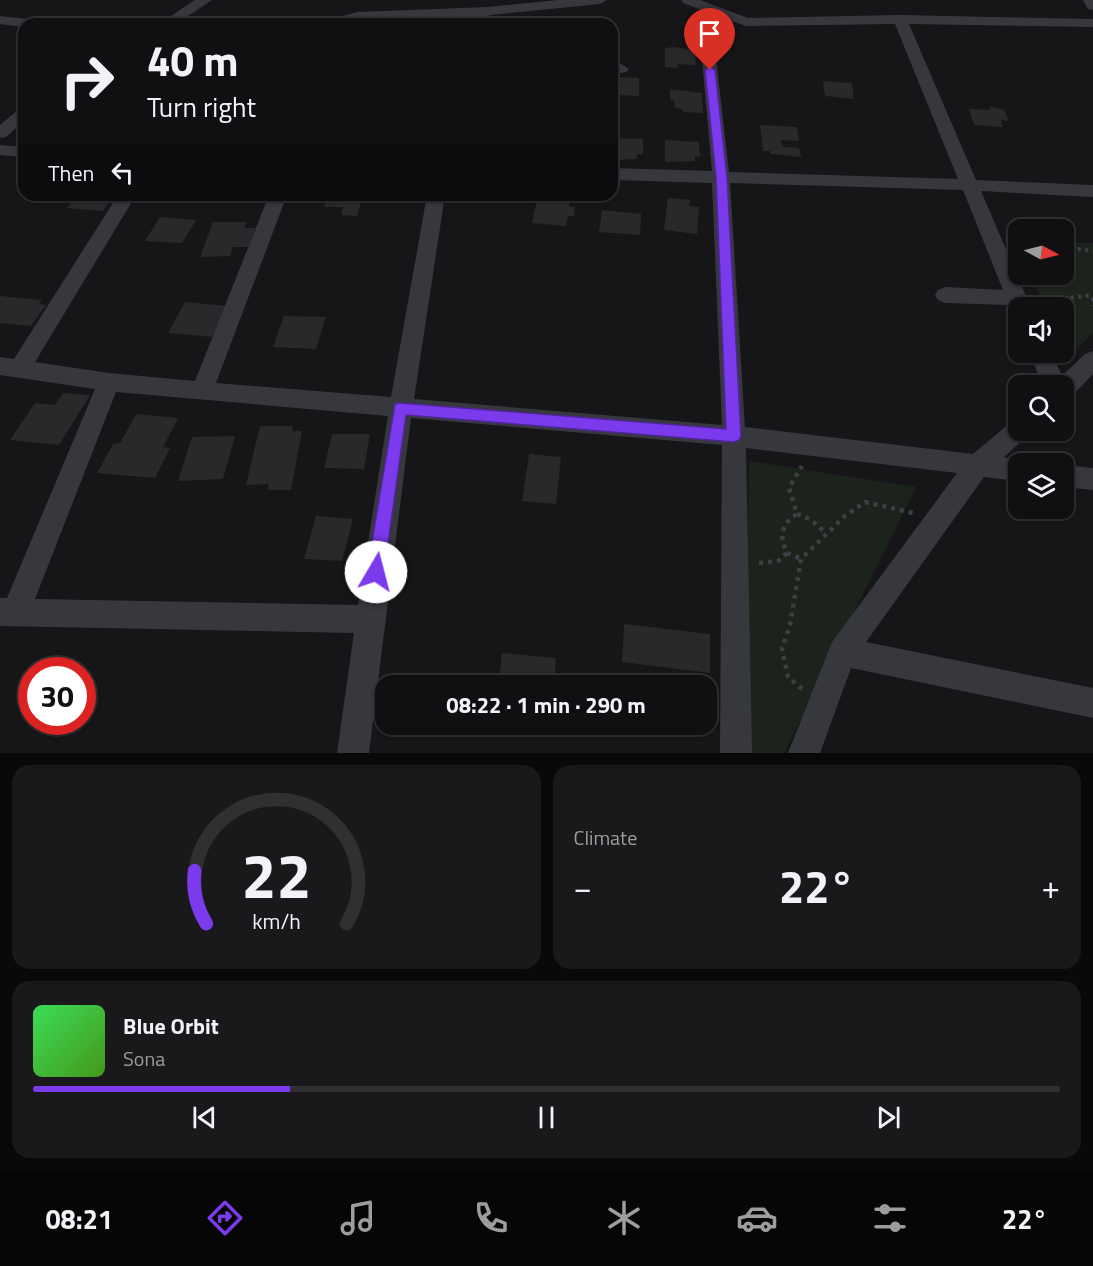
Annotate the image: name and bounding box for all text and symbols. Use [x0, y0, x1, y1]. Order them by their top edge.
pin [684, 8, 735, 70]
icon: arrive [693, 17, 726, 50]
text: 40 m [147, 28, 239, 92]
icon: right [48, 42, 126, 120]
text: Turn right [147, 86, 256, 127]
text: Then [48, 156, 94, 190]
icon: left [106, 156, 139, 189]
north arrow [1008, 219, 1074, 285]
map controls [1008, 219, 1074, 519]
button: sound [1008, 297, 1074, 363]
button: search [1008, 375, 1074, 441]
button: layers [1008, 453, 1074, 519]
position arrow [344, 540, 408, 604]
speed limit sign: 30 [18, 657, 96, 735]
text: 08:22 · 1 min · 290 m [446, 688, 646, 722]
text: Climate [574, 822, 637, 853]
text: 22 [241, 827, 311, 922]
text: 22° [779, 852, 855, 920]
text: − [574, 862, 592, 912]
text: + [1042, 862, 1060, 912]
text: km/h [252, 905, 301, 937]
text: Blue Orbit [123, 1009, 219, 1043]
text: Sona [123, 1043, 165, 1074]
icon: previous [188, 1101, 221, 1134]
icon: pause [530, 1101, 563, 1134]
icon: next [872, 1101, 905, 1134]
icon: directions [204, 1197, 246, 1239]
icon: music [337, 1197, 379, 1239]
icon: phone [470, 1197, 512, 1239]
icon: climate [603, 1197, 645, 1239]
icon: car [736, 1197, 778, 1239]
icon: filters [869, 1197, 911, 1239]
text: 08:21 [46, 1198, 113, 1239]
text: 22° [1002, 1198, 1047, 1239]

